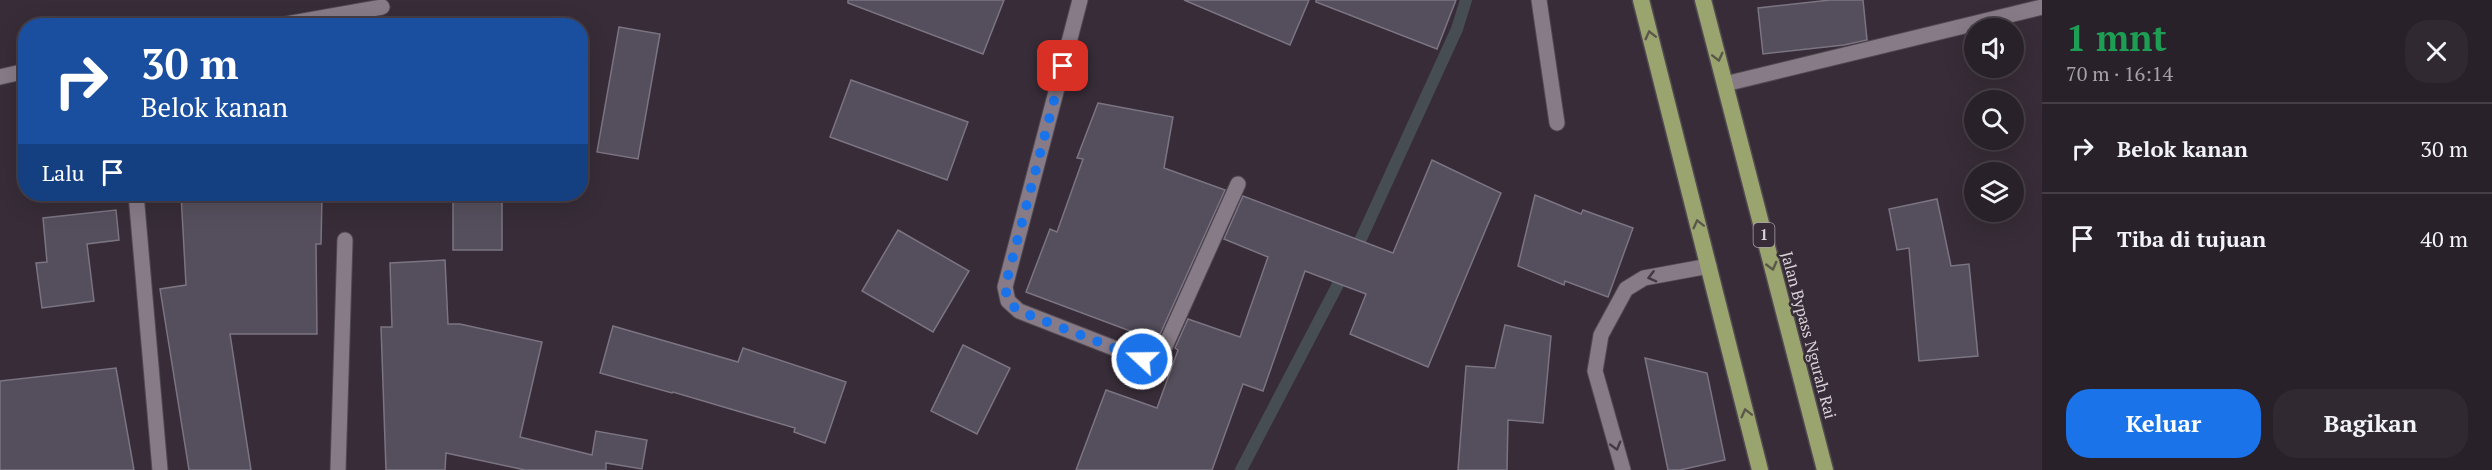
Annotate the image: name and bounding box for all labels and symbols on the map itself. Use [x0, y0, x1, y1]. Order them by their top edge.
one-way arrow [1645, 30, 1658, 40]
pin [1037, 40, 1088, 91]
one-way arrow [1710, 51, 1723, 61]
one-way arrow [1693, 219, 1706, 229]
road number: 1 [1754, 223, 1774, 247]
street label: Jalan Bypass Ngurah Rai [1776, 249, 1842, 421]
one-way arrow [1765, 260, 1778, 270]
one-way arrow [1647, 270, 1657, 283]
position arrow [1110, 327, 1174, 391]
one-way arrow [1740, 408, 1753, 418]
one-way arrow [1609, 440, 1622, 450]

